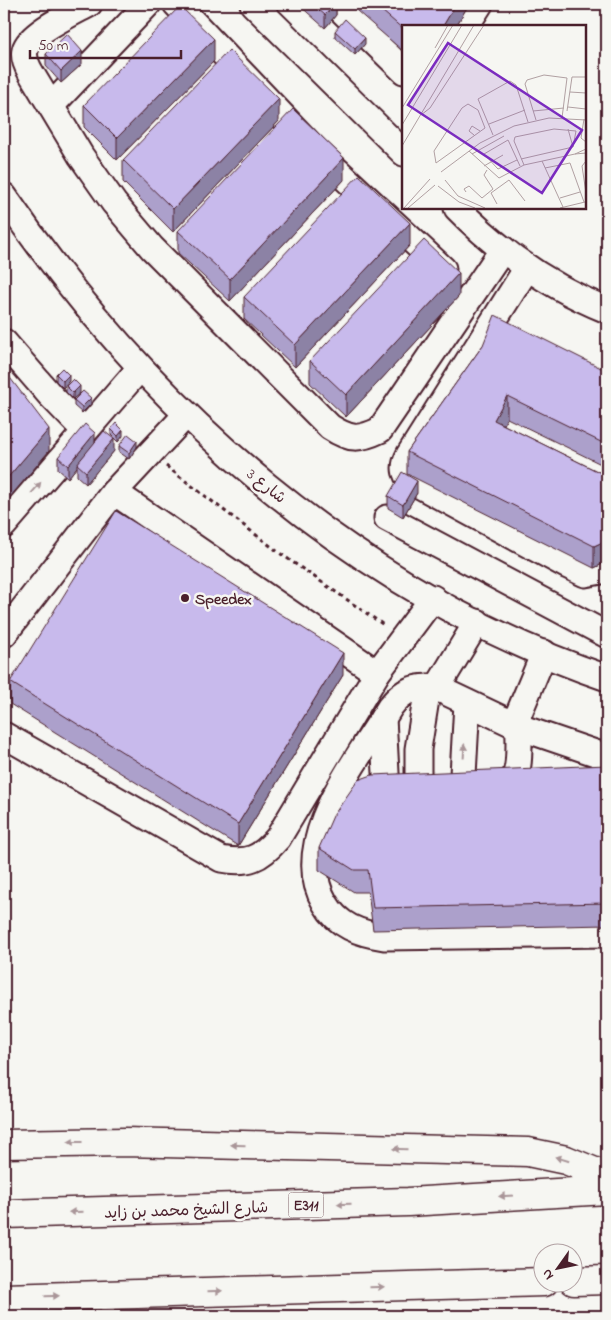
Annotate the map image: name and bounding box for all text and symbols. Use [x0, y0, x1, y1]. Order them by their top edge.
inset map [402, 25, 586, 209]
scale bar [30, 28, 181, 60]
text: 50 m [38, 35, 69, 57]
street label: شارع 3 [241, 463, 291, 510]
one-way arrow [30, 482, 41, 495]
place label: Speedex [195, 588, 252, 612]
marker: Speedex [179, 592, 191, 604]
one-way arrow [461, 743, 469, 759]
one-way arrow [67, 1138, 83, 1146]
one-way arrow [230, 1141, 246, 1149]
one-way arrow [392, 1145, 408, 1153]
one-way arrow [554, 1155, 569, 1163]
road number: E311 [288, 1192, 324, 1218]
one-way arrow [498, 1193, 514, 1201]
street label: شارع الشيخ محمد بن زايد [104, 1196, 269, 1226]
one-way arrow [336, 1200, 352, 1208]
one-way arrow [68, 1208, 84, 1216]
north arrow [534, 1242, 584, 1292]
text: N [537, 1265, 560, 1284]
one-way arrow [370, 1282, 386, 1290]
one-way arrow [207, 1287, 223, 1295]
one-way arrow [45, 1292, 61, 1300]

